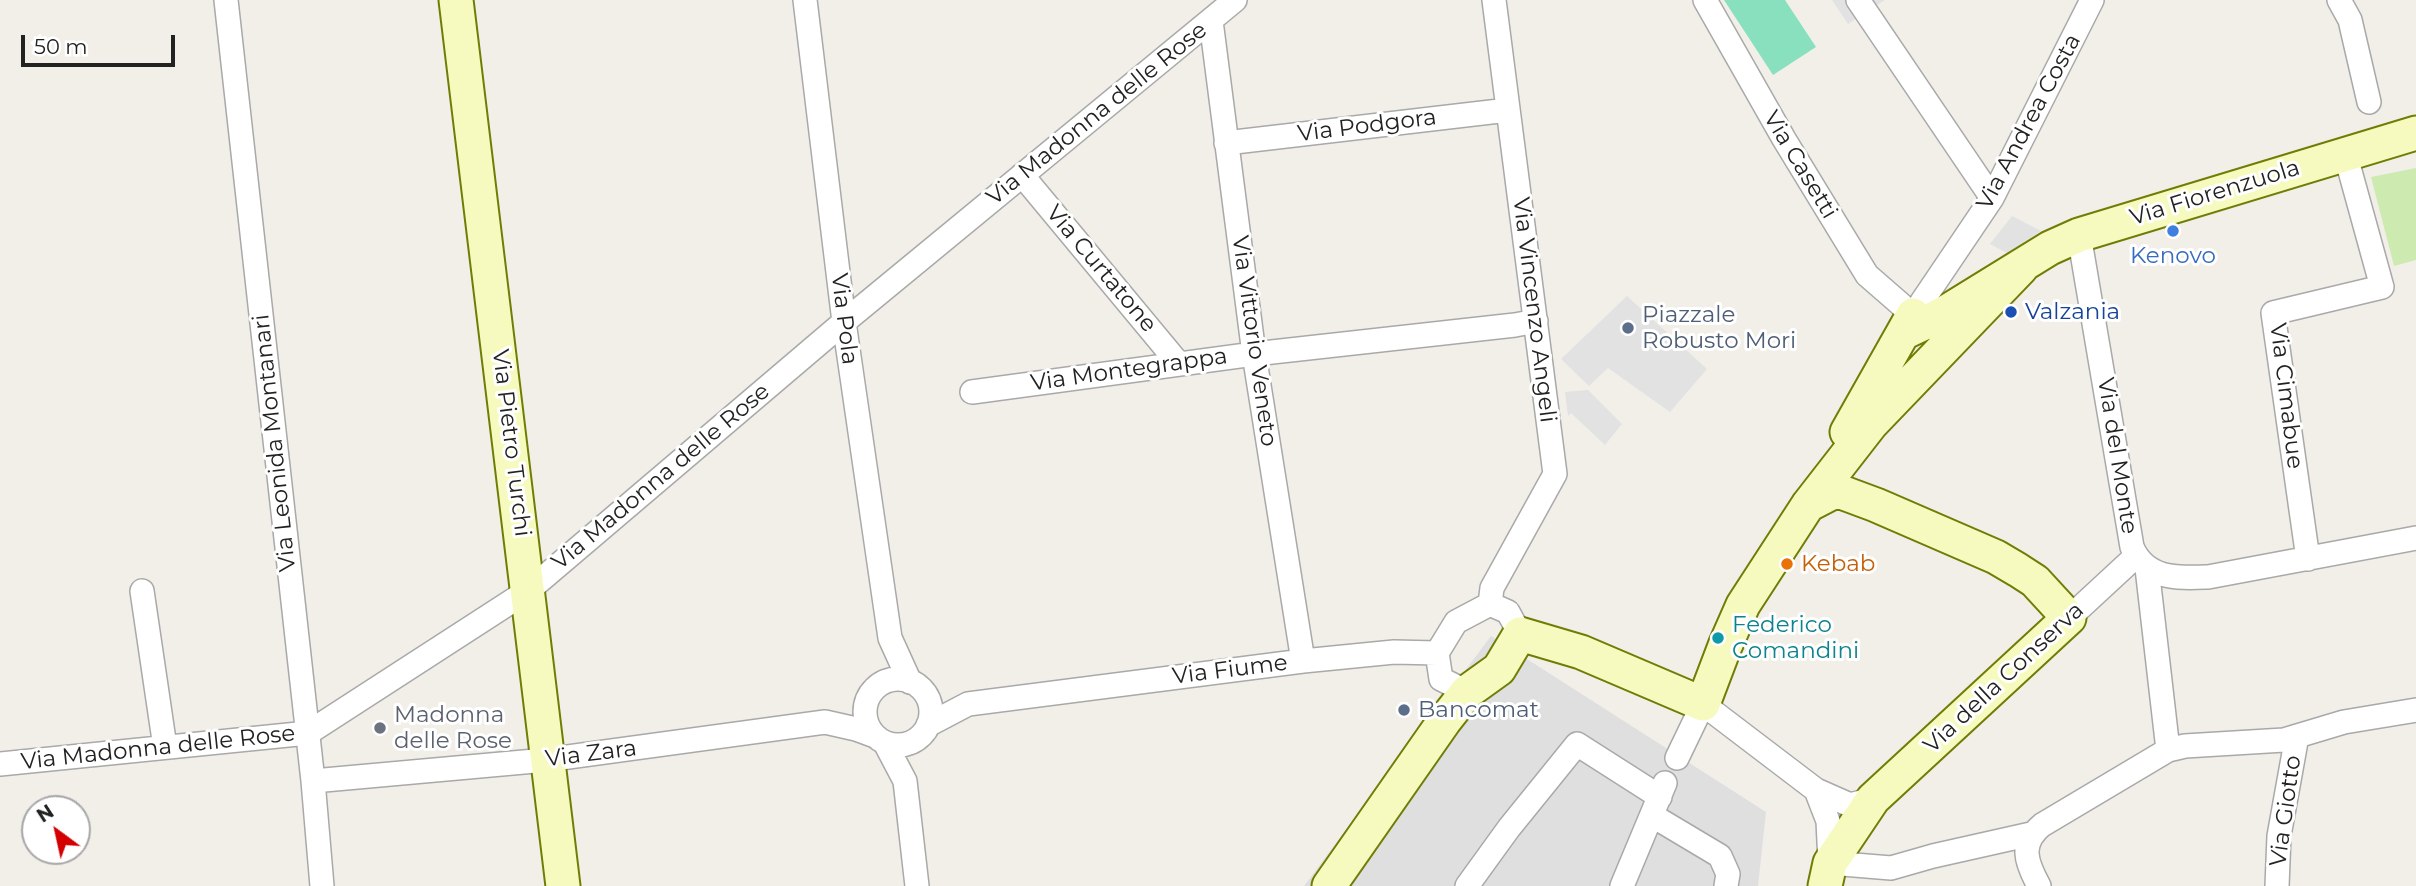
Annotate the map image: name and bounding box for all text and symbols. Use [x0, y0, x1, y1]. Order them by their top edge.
street label: Via Madonna delle Rose [981, 17, 1213, 211]
scale bar [24, 21, 178, 65]
street label: Via Andrea Costa [1971, 29, 2087, 215]
text: 50 m [34, 34, 88, 59]
street label: Via Podgora [1296, 104, 1438, 148]
street label: Via Casetti [1757, 106, 1843, 224]
street label: Via Fiorenzuola [2127, 154, 2303, 232]
street label: Via Vincenzo Angeli [1506, 196, 1562, 424]
street label: Via Curtatone [1040, 200, 1162, 338]
marker: Kenovo [2165, 223, 2181, 239]
street label: Via Vittorio Veneto [1226, 234, 1282, 448]
place label: Kenovo [2130, 242, 2216, 270]
street label: Via Pola [825, 272, 863, 366]
place label: Valzania [2025, 298, 2120, 326]
place label: Piazzale Robusto Mori [1642, 301, 1796, 355]
marker: Valzania [2003, 304, 2019, 320]
street label: Via Leonida Montanari [248, 313, 302, 573]
marker: Piazzale Robusto Mori [1620, 320, 1636, 336]
street label: Via Cimabue [2263, 321, 2309, 471]
street label: Via Montegrappa [1029, 343, 1229, 397]
street label: Via Pietro Turchi [486, 348, 536, 538]
street label: Via del Monte [2091, 376, 2143, 536]
street label: Via Madonna delle Rose [547, 378, 775, 576]
place label: Kebab [1801, 550, 1875, 578]
marker: Kebab [1779, 556, 1795, 572]
street label: Via della Conserva [1918, 597, 2090, 759]
place label: Federico Comandini [1732, 611, 1859, 665]
marker: Federico Comandini [1710, 630, 1726, 646]
street label: Via Fiume [1171, 649, 1289, 691]
place label: Bancomat [1418, 696, 1539, 724]
place label: Madonna delle Rose [394, 701, 512, 755]
marker: Bancomat [1396, 702, 1412, 718]
street label: Via Madonna delle Rose [20, 720, 296, 776]
marker: Madonna delle Rose [372, 720, 388, 736]
street label: Via Zara [544, 735, 638, 773]
street label: Via Giotto [2265, 754, 2307, 868]
north arrow [21, 795, 91, 865]
text: N [33, 800, 58, 827]

